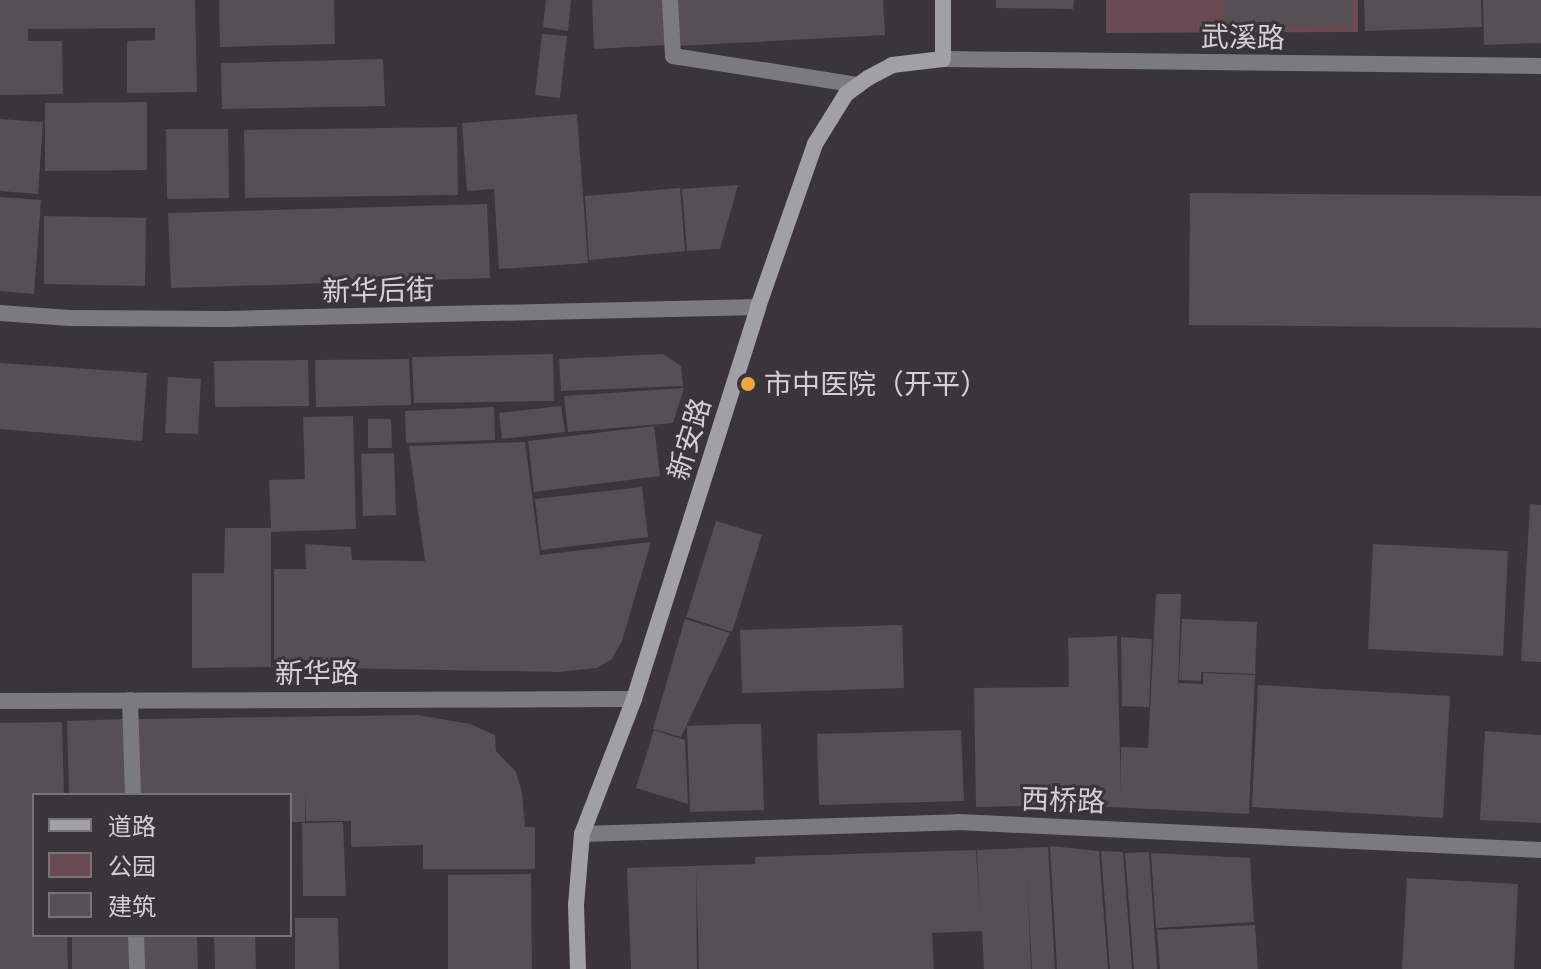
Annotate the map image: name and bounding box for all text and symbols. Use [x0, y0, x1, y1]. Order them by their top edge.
street label: 武溪路 [1201, 19, 1285, 55]
street label: 新华后街 [322, 272, 434, 308]
place label: 市中医院（开平） [764, 367, 988, 401]
marker: 市中医院（开平） [739, 375, 757, 393]
street label: 新安路 [661, 394, 717, 484]
street label: 新华路 [275, 656, 359, 690]
street label: 西桥路 [1020, 782, 1106, 818]
legend [32, 793, 292, 937]
text: 道路 [108, 810, 156, 843]
text: 公园 [108, 850, 156, 883]
text: 建筑 [108, 890, 156, 923]

